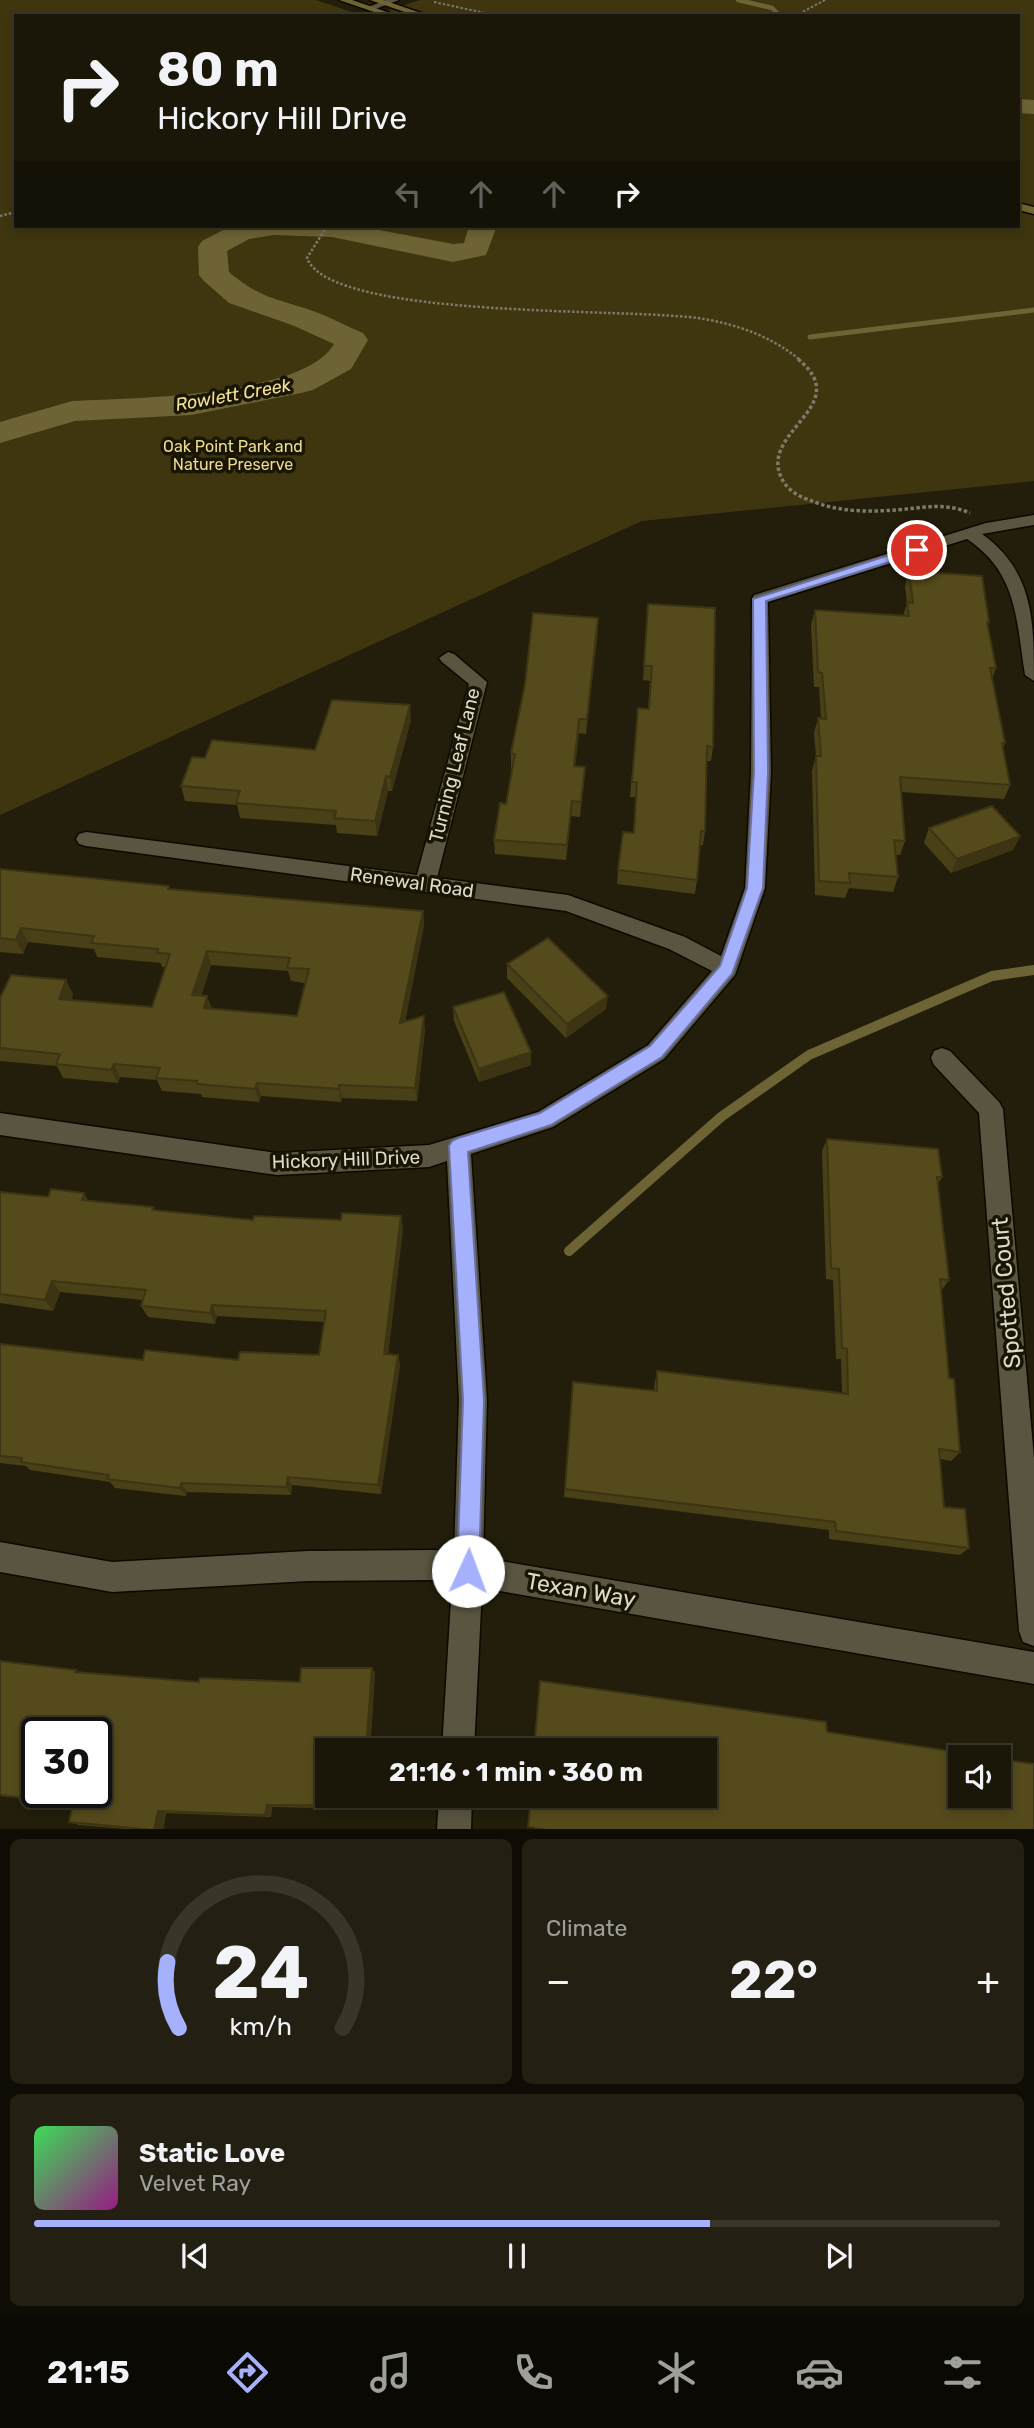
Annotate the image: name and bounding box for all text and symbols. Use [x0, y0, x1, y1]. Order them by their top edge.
text: 80 m [157, 40, 279, 98]
icon: right [42, 42, 133, 133]
text: Hickory Hill Drive [157, 99, 407, 137]
icon: left [389, 175, 427, 213]
icon: ahead [462, 175, 500, 213]
icon: ahead [535, 175, 573, 213]
icon: right [608, 175, 646, 213]
water label: Rowlett Creek [174, 374, 293, 416]
park label: Oak Point Park and Nature Preserve [163, 437, 303, 474]
pin [887, 520, 947, 580]
icon: arrive [898, 531, 936, 569]
street label: Turning Leaf Lane [424, 686, 485, 845]
street label: Renewal Road [349, 862, 475, 903]
street label: Hickory Hill Drive [271, 1145, 421, 1174]
street label: Spotted Court [985, 1216, 1027, 1370]
position arrow [431, 1534, 505, 1608]
street label: Texan Way [524, 1567, 638, 1613]
speed limit sign: 30 [21, 1717, 112, 1808]
map controls [948, 1745, 1011, 1808]
button: sound [948, 1745, 1011, 1808]
text: 21:16 · 1 min · 360 m [389, 1757, 643, 1788]
text: Climate [546, 1914, 627, 1942]
text: 24 [213, 1930, 309, 2016]
text: 22° [729, 1949, 818, 2011]
text: − [546, 1958, 571, 2004]
text: + [976, 1958, 1000, 2004]
text: km/h [230, 2011, 292, 2040]
text: Static Love [139, 2138, 285, 2169]
text: Velvet Ray [139, 2169, 251, 2197]
icon: previous [176, 2237, 214, 2275]
icon: pause [498, 2237, 536, 2275]
icon: next [820, 2237, 858, 2275]
icon: directions [223, 2348, 272, 2397]
icon: music [366, 2348, 415, 2397]
icon: phone [509, 2348, 558, 2397]
icon: climate [652, 2348, 701, 2397]
icon: car [795, 2348, 844, 2397]
icon: filters [938, 2348, 987, 2397]
text: 21:15 [47, 2353, 130, 2391]

